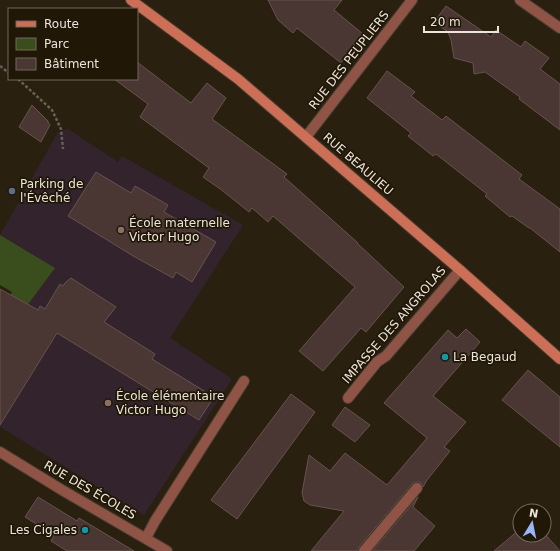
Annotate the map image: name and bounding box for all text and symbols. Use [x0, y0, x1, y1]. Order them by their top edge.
legend [8, 8, 138, 80]
street label: RUE DES PEUPLIERS [306, 8, 392, 112]
scale bar [424, 8, 498, 34]
text: 20 m [430, 15, 461, 29]
text: Route [44, 17, 79, 31]
text: Parc [44, 37, 69, 51]
text: Bâtiment [44, 57, 99, 71]
street label: RUE BEAULIEU [320, 130, 396, 198]
place label: Parking de l'Évêché [20, 177, 83, 205]
marker: Parking de l'Évêché [7, 186, 17, 196]
place label: École maternelle Victor Hugo [129, 215, 230, 244]
marker: École maternelle Victor Hugo [116, 225, 126, 235]
street label: IMPASSE DES ANGROLAS [339, 264, 449, 386]
place label: La Begaud [453, 350, 517, 364]
marker: La Begaud [440, 352, 450, 362]
place label: École élémentaire Victor Hugo [116, 388, 224, 417]
marker: École élémentaire Victor Hugo [103, 398, 113, 408]
street label: RUE DES ÉCOLES [41, 457, 139, 522]
north arrow [512, 503, 552, 543]
text: N [528, 506, 539, 521]
place label: Les Cigales [9, 523, 77, 537]
marker: Les Cigales [80, 525, 90, 535]

